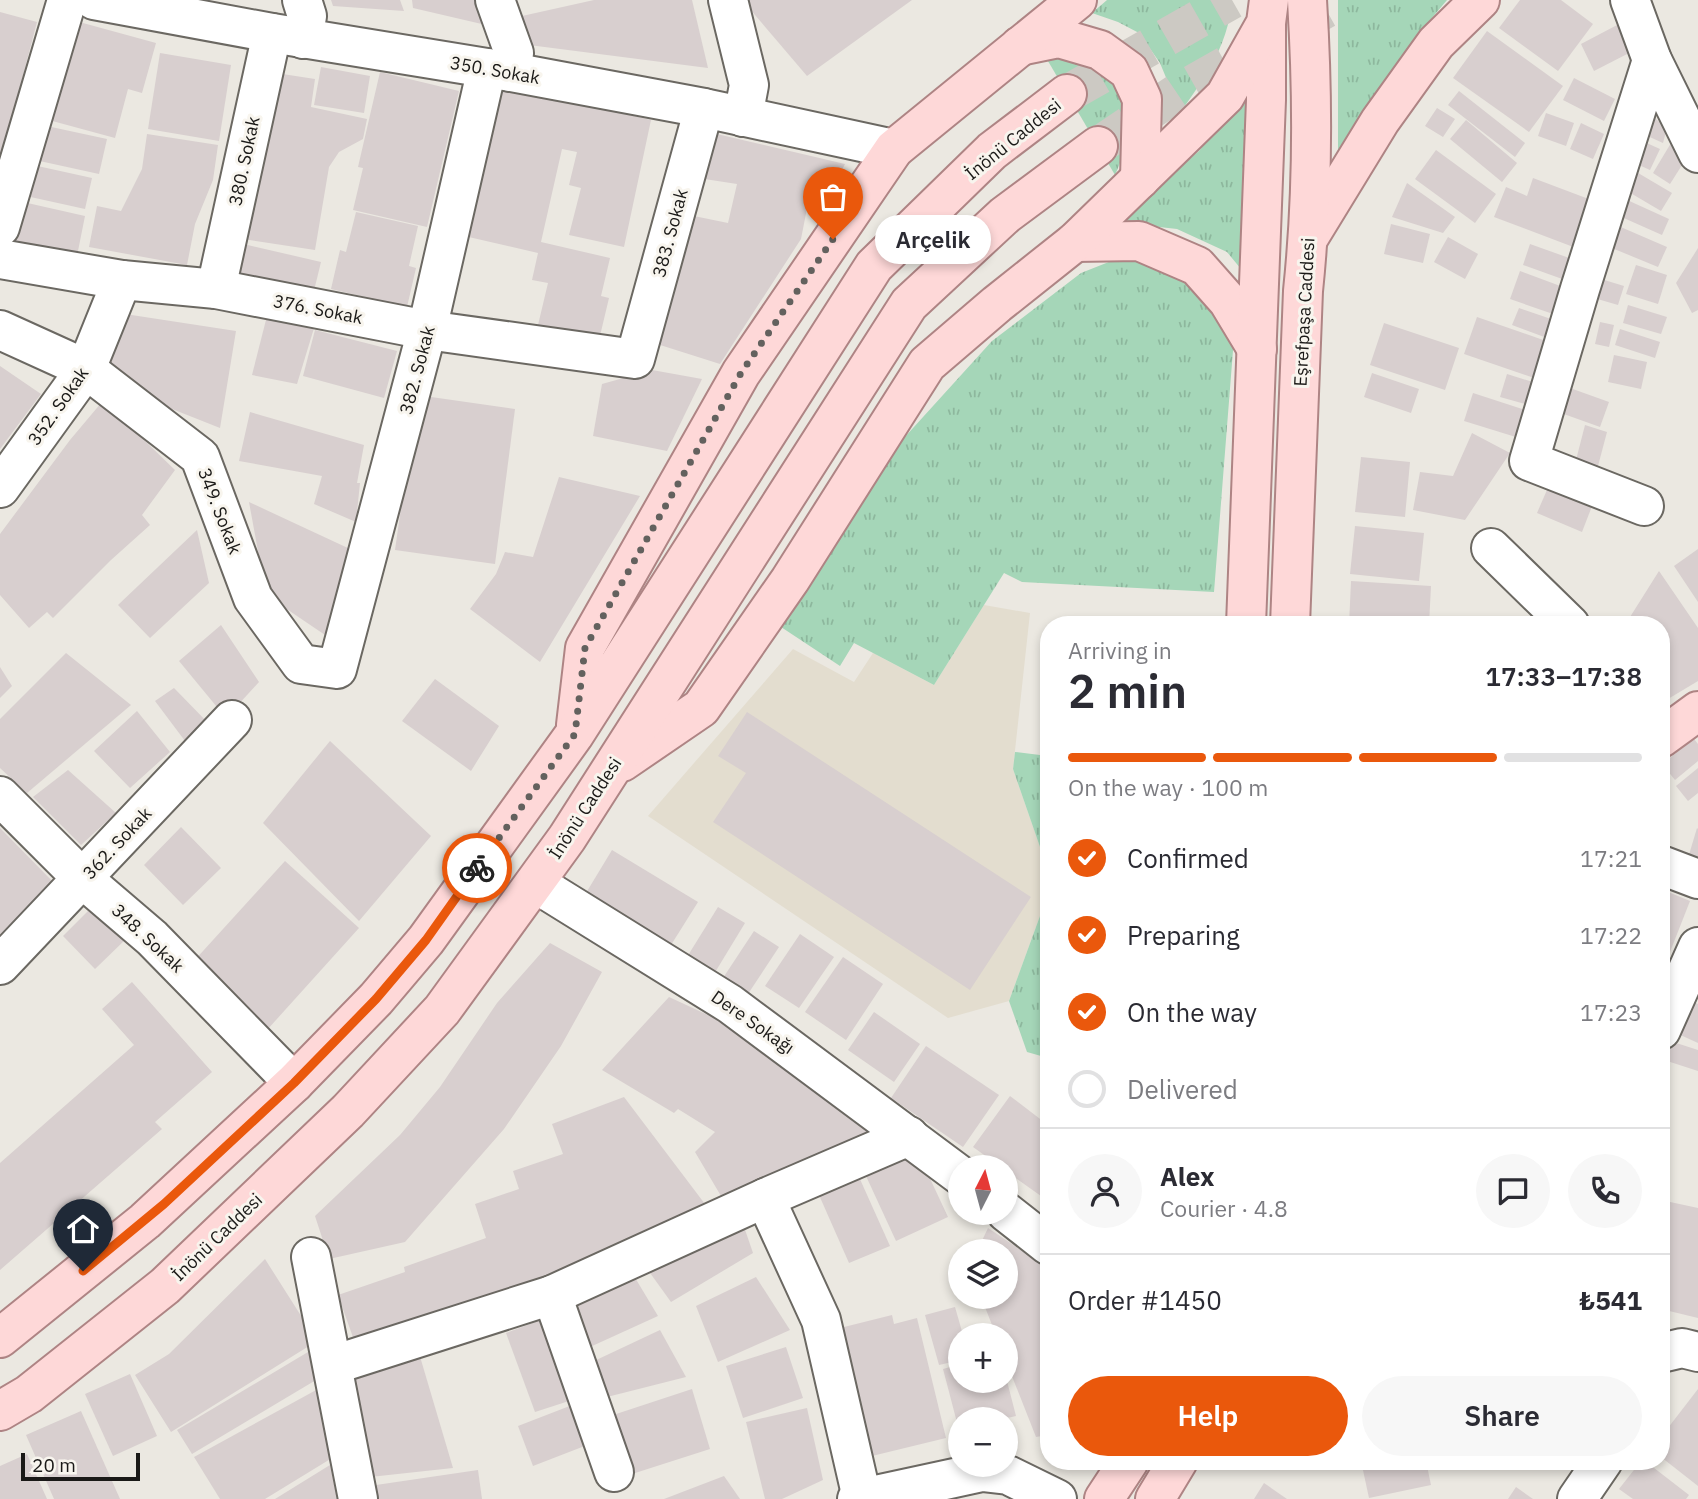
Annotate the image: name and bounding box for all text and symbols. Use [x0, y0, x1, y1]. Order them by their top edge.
street label: 350. Sokak [448, 51, 542, 89]
street label: İnönü Caddesi [960, 93, 1066, 185]
street label: 380. Sokak [223, 114, 265, 208]
pin [803, 167, 863, 239]
icon: bag [814, 178, 852, 216]
street label: 383. Sokak [647, 186, 693, 280]
callout: Arçelik [875, 215, 990, 264]
text: Arçelik [896, 224, 970, 254]
street label: Eşrefpaşa Caddesi [1289, 237, 1319, 387]
street label: 376. Sokak [271, 289, 365, 329]
street label: 382. Sokak [394, 323, 440, 417]
street label: 352. Sokak [23, 362, 94, 450]
street label: 349. Sokak [193, 465, 247, 558]
text: Arriving in [1068, 635, 1172, 665]
text: 17:33–17:38 [1485, 659, 1642, 693]
text: 2 min [1068, 661, 1187, 721]
street label: İnönü Caddesi [543, 753, 627, 863]
text: On the way · 100 m [1068, 772, 1268, 802]
street label: 362. Sokak [78, 802, 157, 884]
courier [442, 833, 512, 903]
icon: check [1068, 839, 1106, 877]
text: Confirmed [1127, 841, 1249, 875]
text: 17:21 [1580, 843, 1642, 873]
icon: bike [458, 849, 496, 887]
street label: 348. Sokak [107, 899, 189, 978]
icon: check [1068, 916, 1106, 954]
text: Preparing [1127, 918, 1240, 952]
text: 17:22 [1580, 920, 1642, 950]
street label: Dere Sokağı [707, 985, 799, 1059]
icon: check [1068, 993, 1106, 1031]
text: On the way [1127, 995, 1257, 1029]
text: 17:23 [1580, 997, 1642, 1027]
text: Delivered [1127, 1072, 1238, 1106]
button: person [1068, 1154, 1142, 1228]
button: chat [1476, 1154, 1550, 1228]
button: phone [1568, 1154, 1642, 1228]
north arrow [948, 1155, 1018, 1225]
map controls [948, 1155, 1018, 1477]
text: Alex [1160, 1159, 1214, 1193]
street label: İnönü Caddesi [167, 1188, 267, 1286]
text: Courier · 4.8 [1160, 1193, 1288, 1223]
pin [53, 1199, 113, 1271]
icon: home [64, 1210, 102, 1248]
button: layers [948, 1239, 1018, 1309]
text: Order #1450 [1068, 1283, 1222, 1317]
text: ₺541 [1579, 1283, 1642, 1317]
button: + [948, 1323, 1018, 1393]
button: Help [1068, 1376, 1348, 1456]
button: Share [1362, 1376, 1642, 1456]
button: − [948, 1407, 1018, 1477]
scale bar [21, 1450, 140, 1482]
text: 20 m [32, 1453, 76, 1477]

